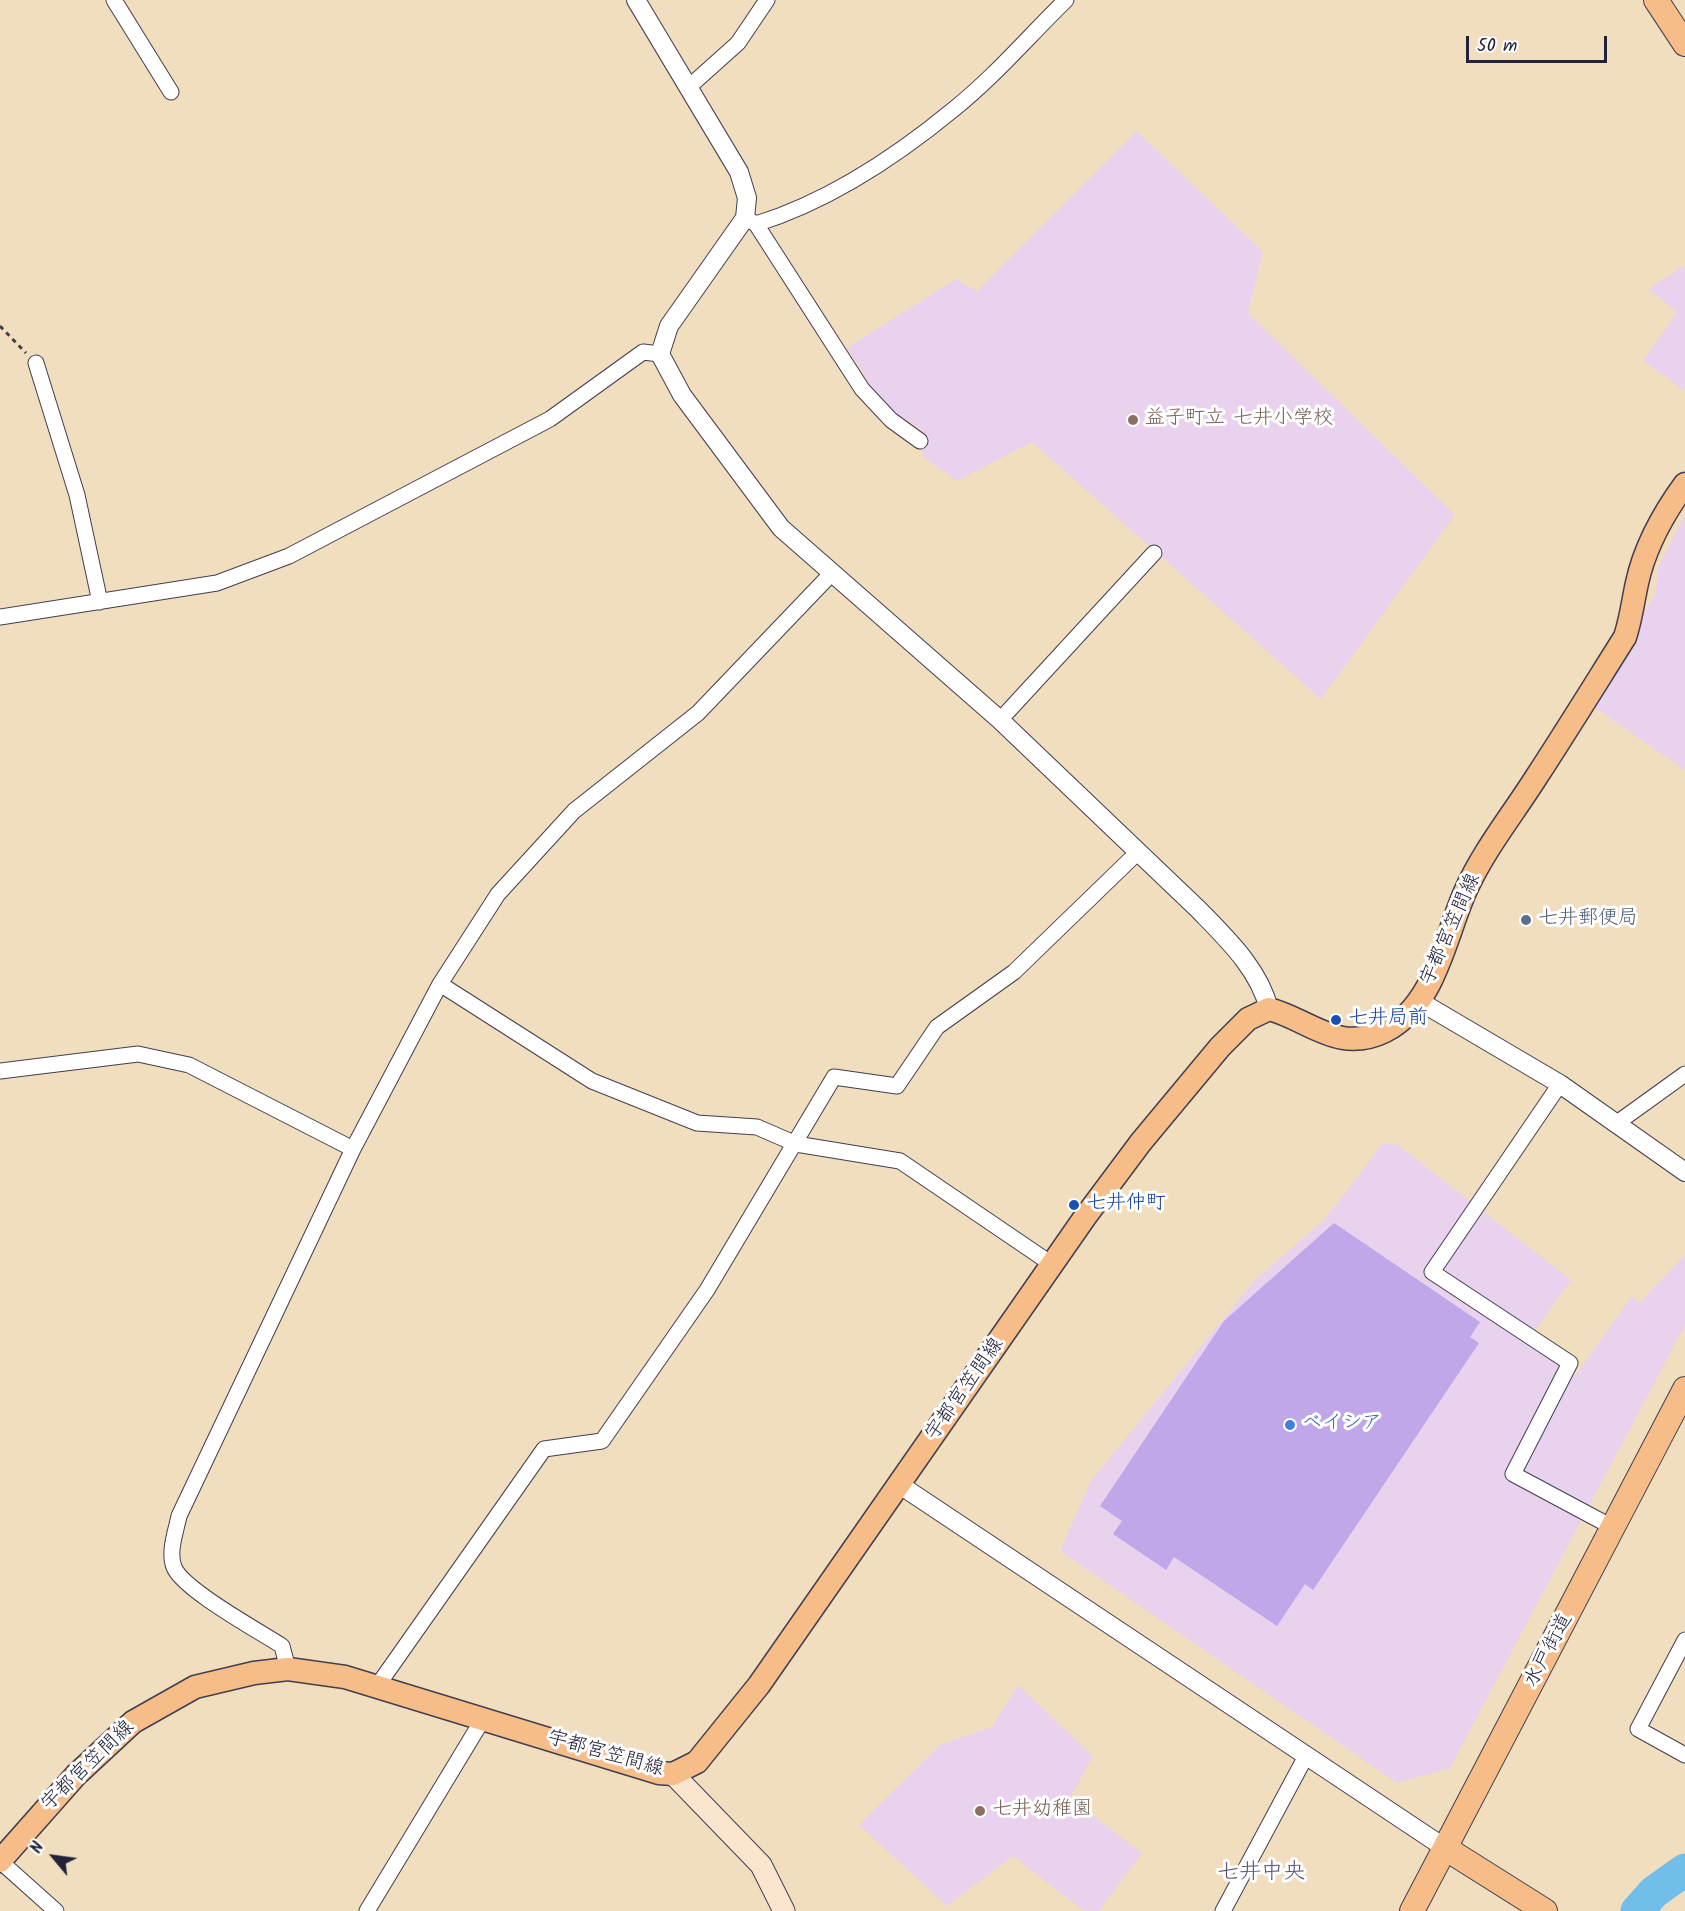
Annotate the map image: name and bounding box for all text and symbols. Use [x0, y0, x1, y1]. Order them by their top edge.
scale bar [1469, 24, 1610, 62]
text: 50 m [1477, 32, 1517, 61]
place label: 益子町立 七井小学校 [1145, 408, 1333, 432]
marker: 益子町立 七井小学校 [1126, 413, 1140, 427]
street label: 宇都宮笠間線 [1417, 870, 1487, 990]
place label: 七井郵便局 [1538, 908, 1638, 932]
marker: 七井郵便局 [1519, 913, 1533, 927]
place label: 七井局前 [1348, 1008, 1428, 1032]
marker: 七井局前 [1329, 1013, 1343, 1027]
place label: 七井仲町 [1086, 1193, 1166, 1217]
marker: 七井仲町 [1067, 1198, 1081, 1212]
street label: 宇都宮笠間線 [922, 1334, 1010, 1446]
place label: ベイシア [1302, 1413, 1382, 1437]
marker: ベイシア [1283, 1418, 1297, 1432]
street label: 水戸街道 [1521, 1610, 1579, 1692]
street label: 宇都宮笠間線 [38, 1717, 140, 1817]
street label: 宇都宮笠間線 [544, 1727, 666, 1783]
place label: 七井幼稚園 [992, 1799, 1092, 1823]
marker: 七井幼稚園 [973, 1804, 987, 1818]
north arrow [24, 1827, 84, 1887]
text: N [24, 1838, 51, 1859]
district label: 七井中央 [1217, 1861, 1305, 1887]

